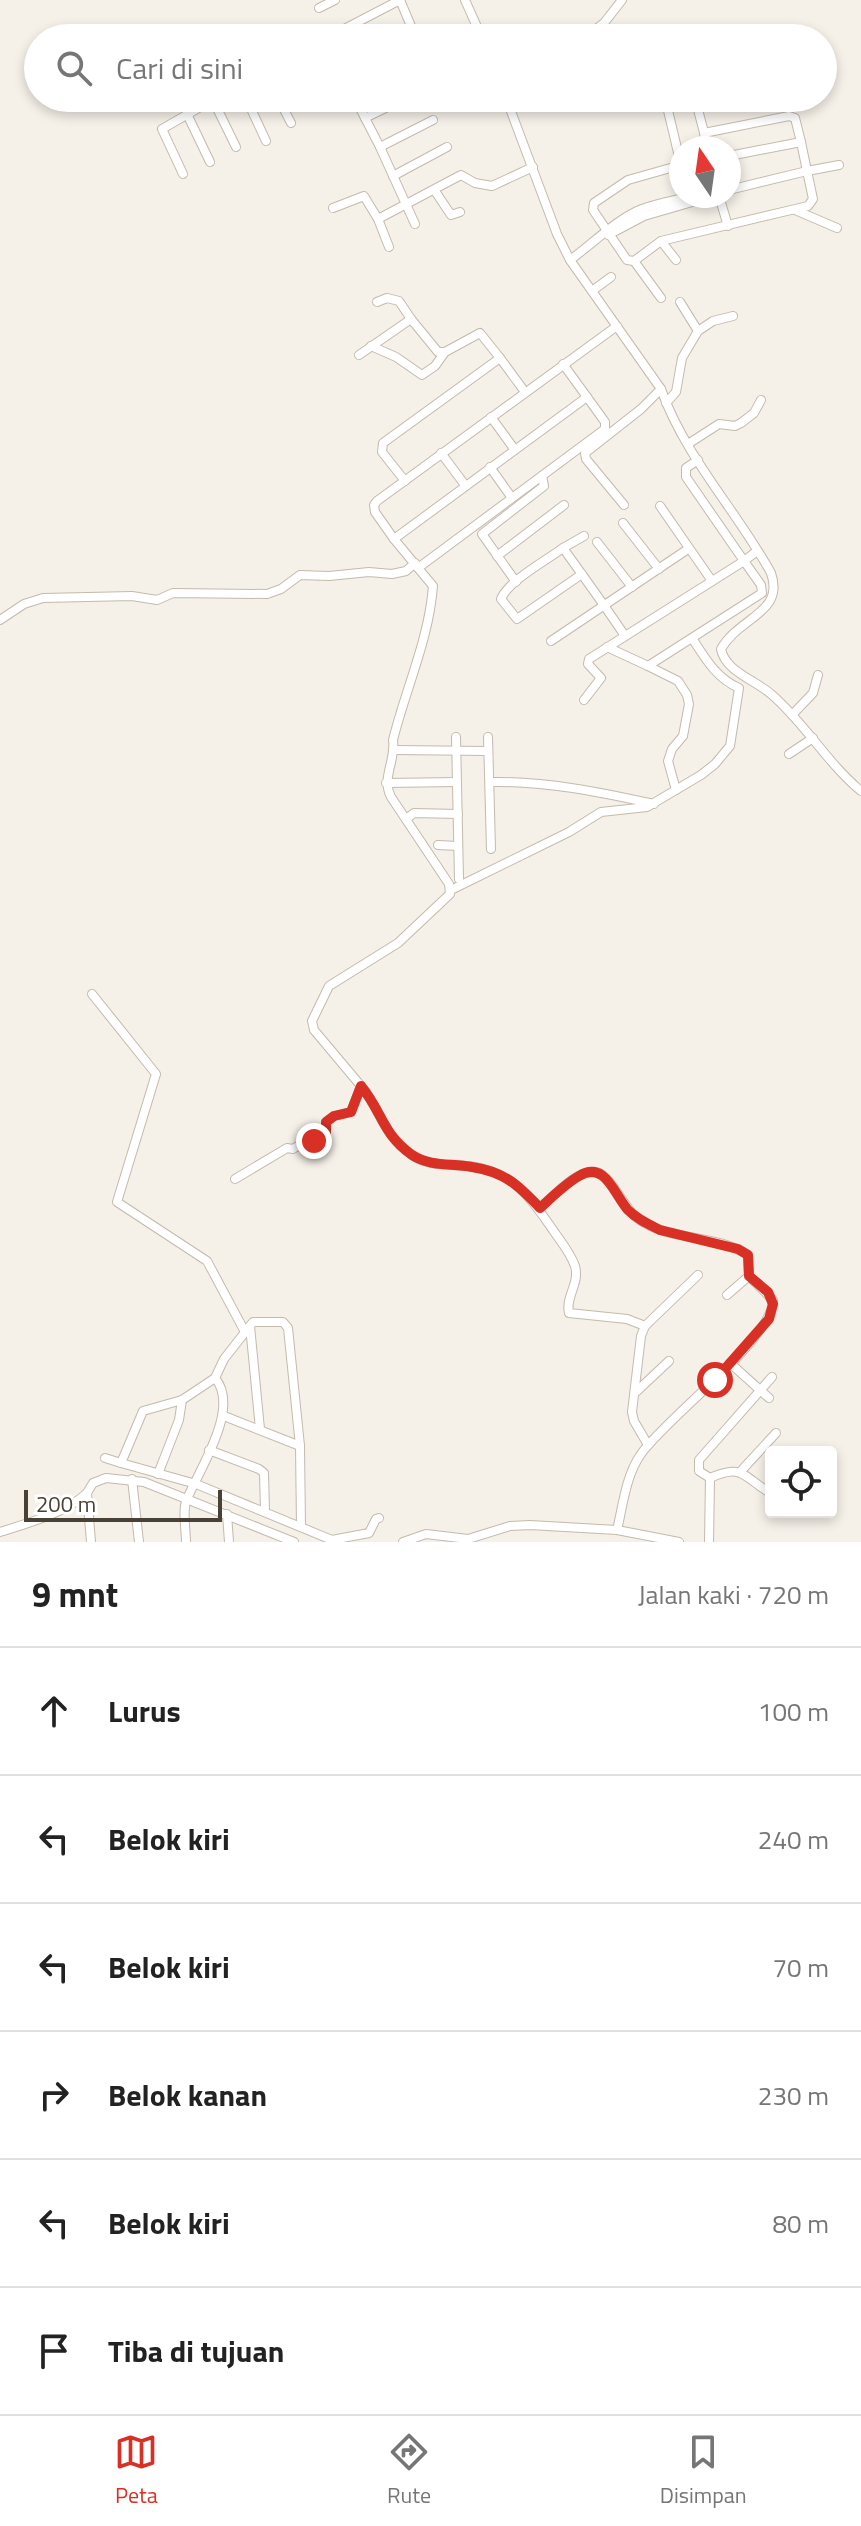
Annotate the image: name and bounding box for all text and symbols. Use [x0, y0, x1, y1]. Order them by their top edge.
search box [24, 24, 837, 112]
text: Cari di sini [116, 45, 243, 91]
icon: search [52, 46, 96, 90]
north arrow [669, 136, 741, 208]
route end [296, 1123, 332, 1159]
route start [697, 1362, 733, 1398]
map controls [765, 1446, 837, 1518]
button: locate [765, 1446, 837, 1518]
scale bar [24, 1486, 222, 1522]
text: 200 m [36, 1487, 96, 1521]
text: 9 mnt [32, 1568, 118, 1620]
text: Jalan kaki · 720 m [638, 1575, 829, 1614]
text: Lurus [108, 1688, 181, 1734]
icon: ahead [32, 1689, 76, 1733]
text: 100 m [758, 1692, 829, 1731]
text: Belok kiri [108, 1816, 230, 1862]
icon: left [32, 1817, 76, 1861]
text: 240 m [758, 1820, 829, 1859]
text: Belok kiri [108, 1944, 230, 1990]
icon: left [32, 1945, 76, 1989]
text: 70 m [772, 1948, 829, 1987]
text: Belok kanan [108, 2072, 267, 2118]
icon: right [32, 2073, 76, 2117]
text: 230 m [758, 2076, 829, 2115]
text: Belok kiri [108, 2200, 230, 2246]
icon: left [32, 2201, 76, 2245]
text: 80 m [772, 2204, 829, 2243]
text: Tiba di tujuan [108, 2328, 284, 2374]
icon: arrive [32, 2329, 76, 2373]
tab: Peta [114, 2430, 158, 2512]
tab: Rute [387, 2430, 431, 2512]
tab: Disimpan [660, 2430, 747, 2512]

